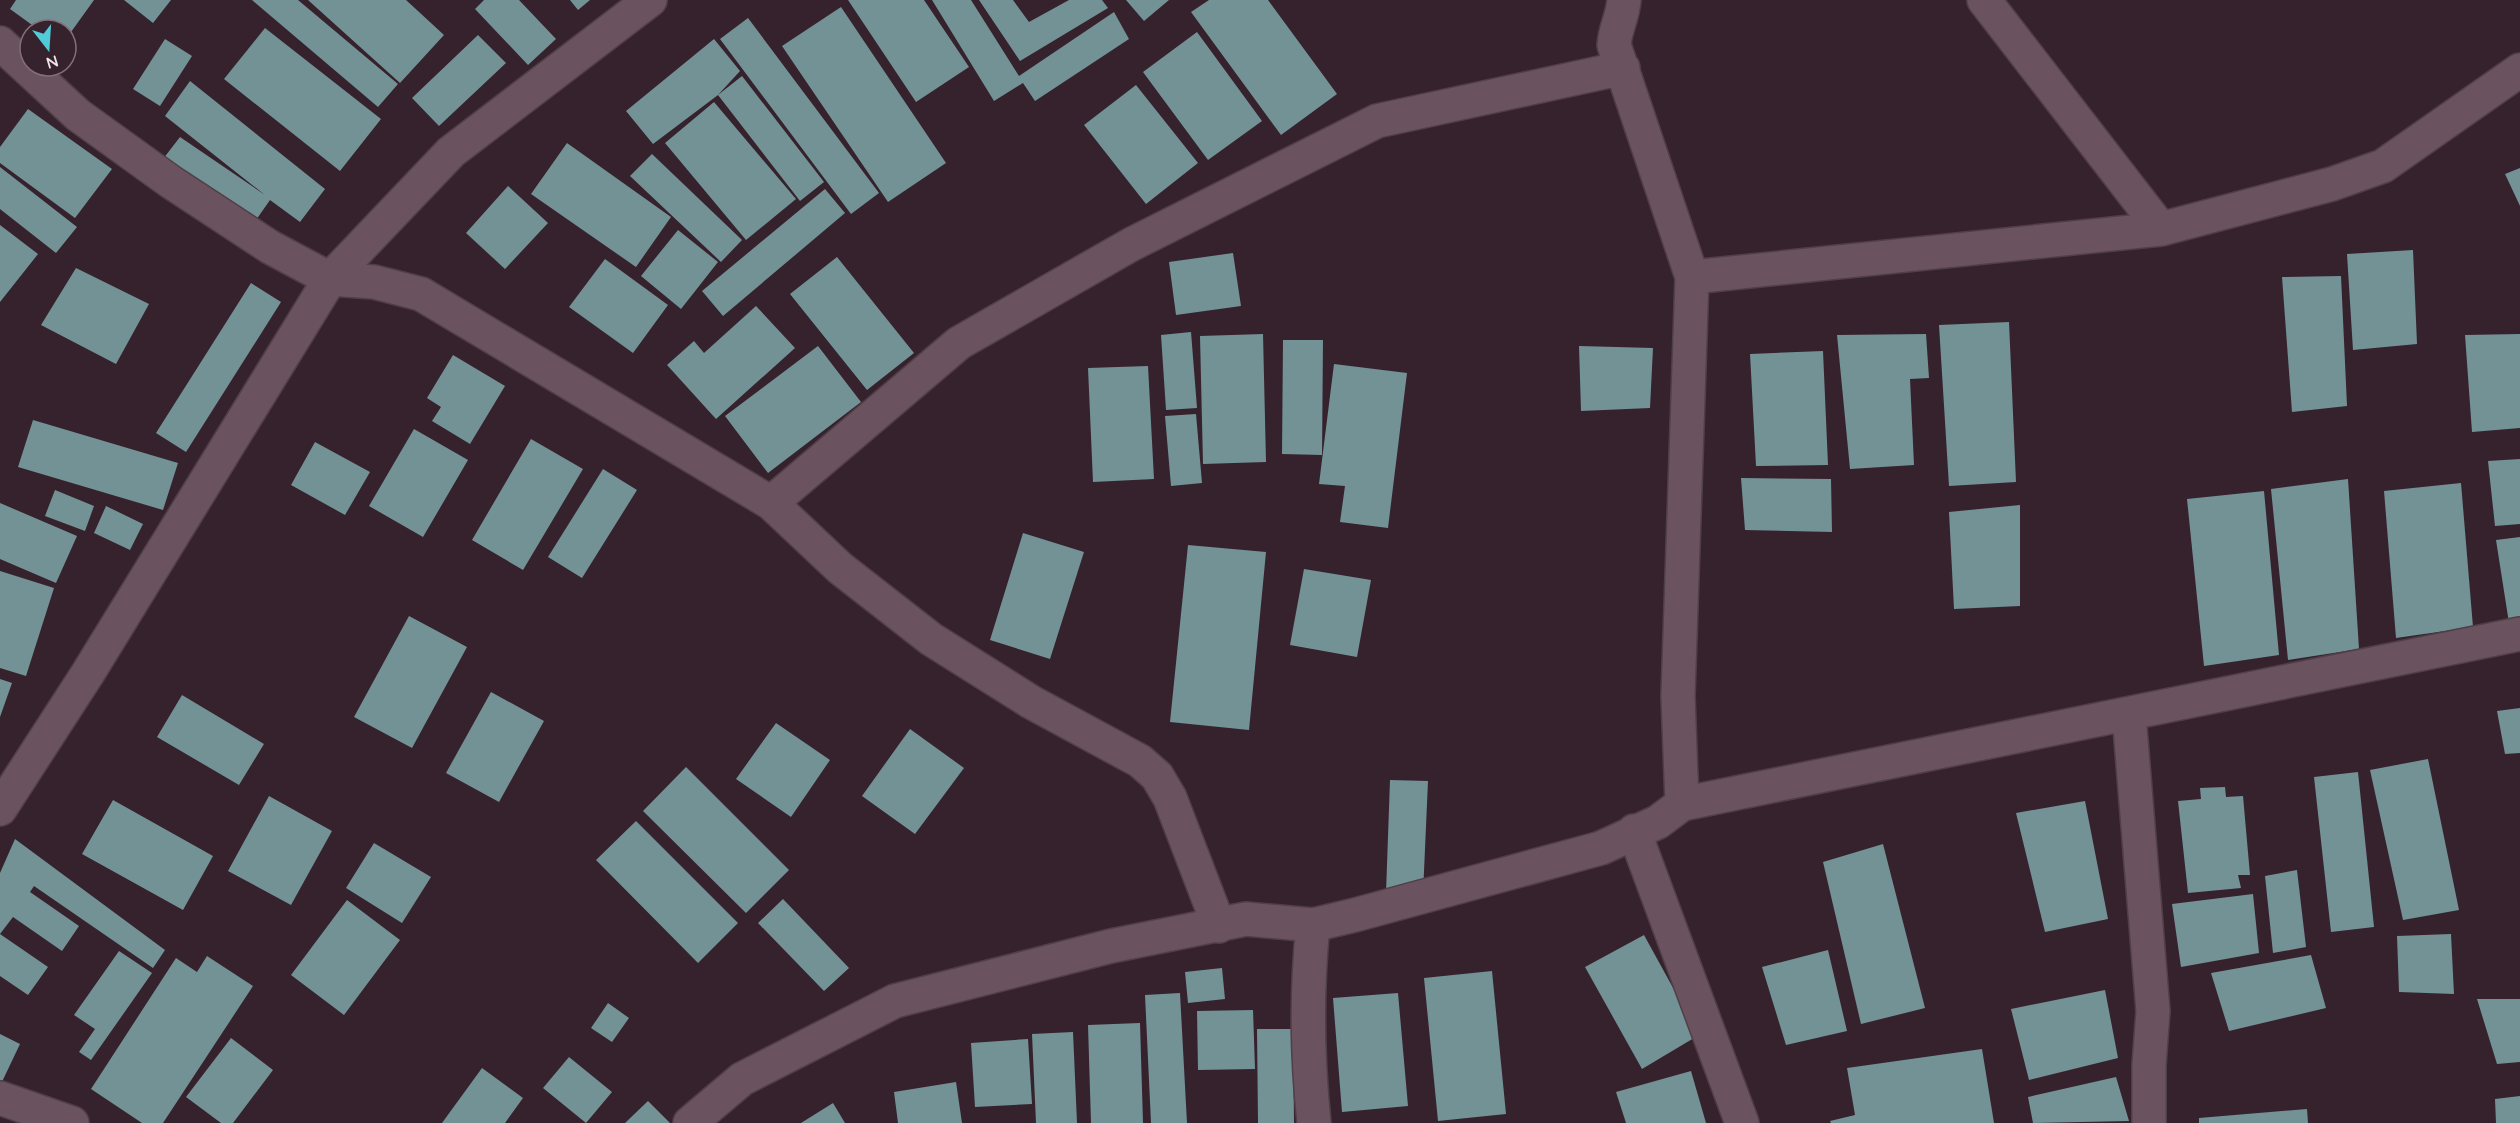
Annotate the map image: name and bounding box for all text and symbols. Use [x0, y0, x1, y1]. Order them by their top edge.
north arrow [18, 18, 78, 78]
text: N [44, 51, 61, 74]

